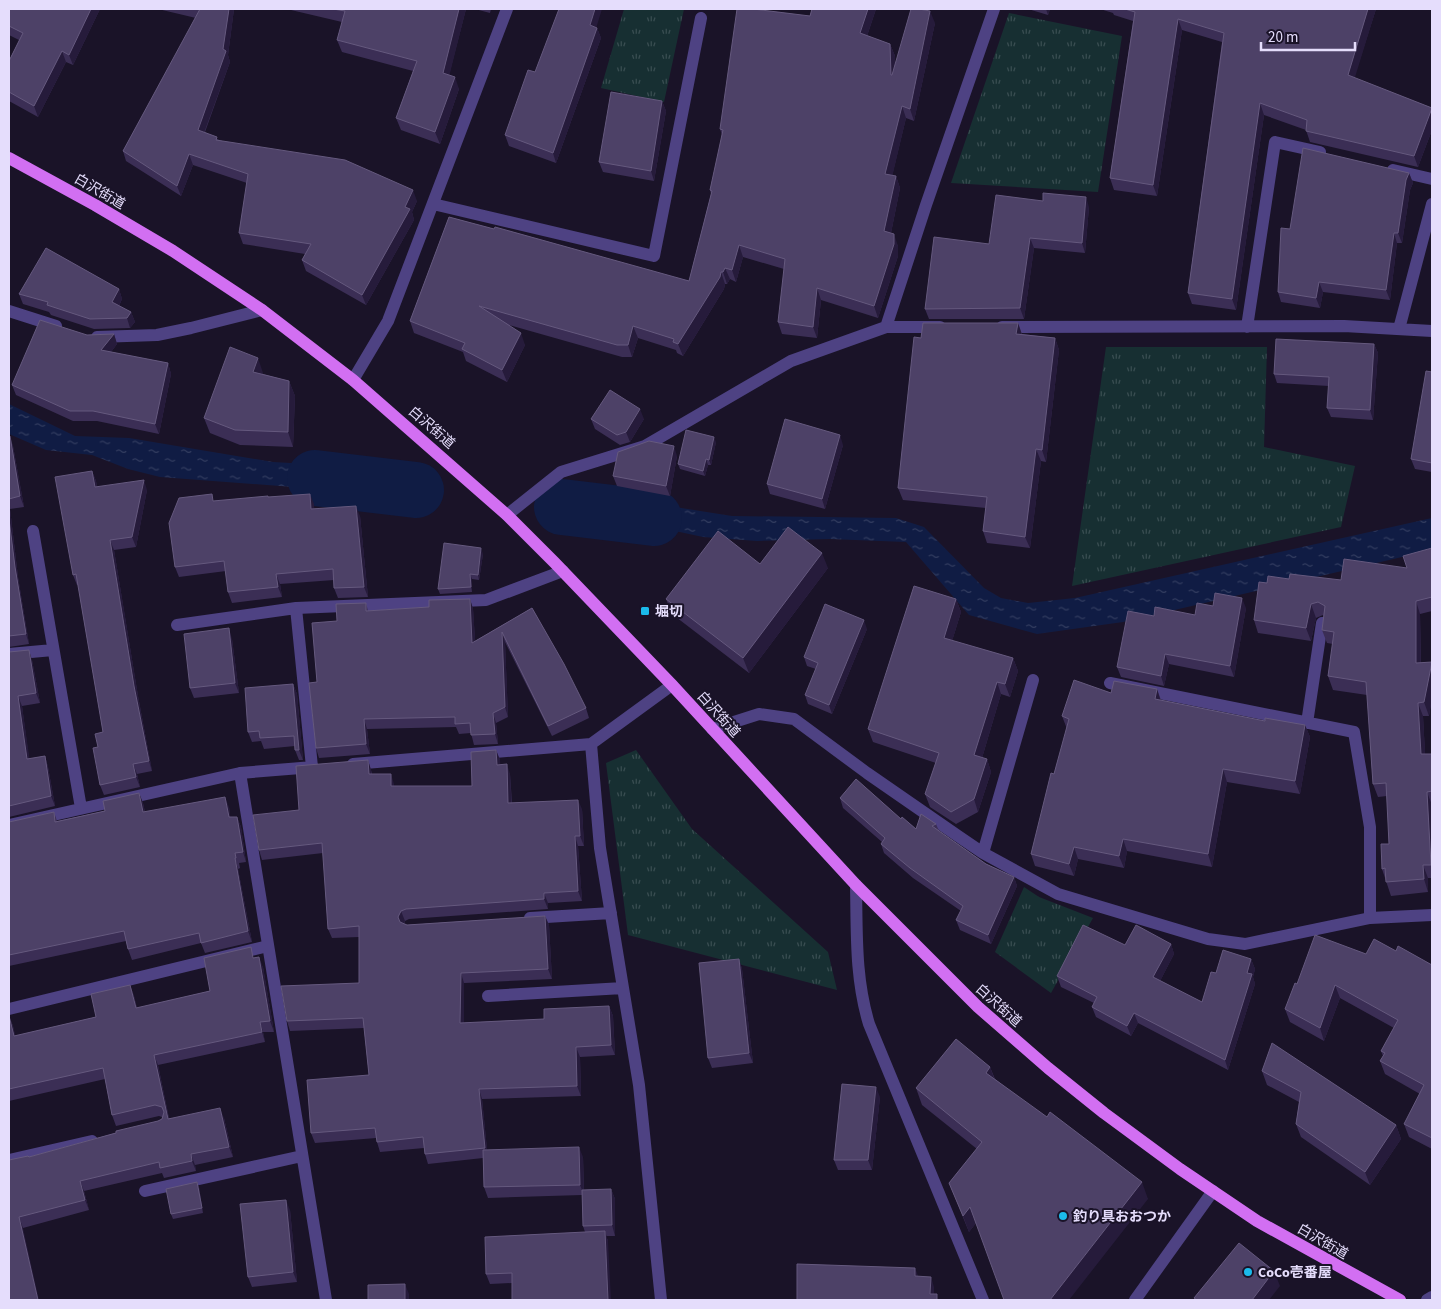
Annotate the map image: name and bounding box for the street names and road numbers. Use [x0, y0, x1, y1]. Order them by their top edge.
street label: 白沢街道 [70, 169, 129, 215]
street label: 白沢街道 [404, 402, 459, 454]
street label: 白沢街道 [692, 687, 744, 742]
street label: 白沢街道 [971, 980, 1026, 1032]
street label: 白沢街道 [1293, 1219, 1352, 1265]

